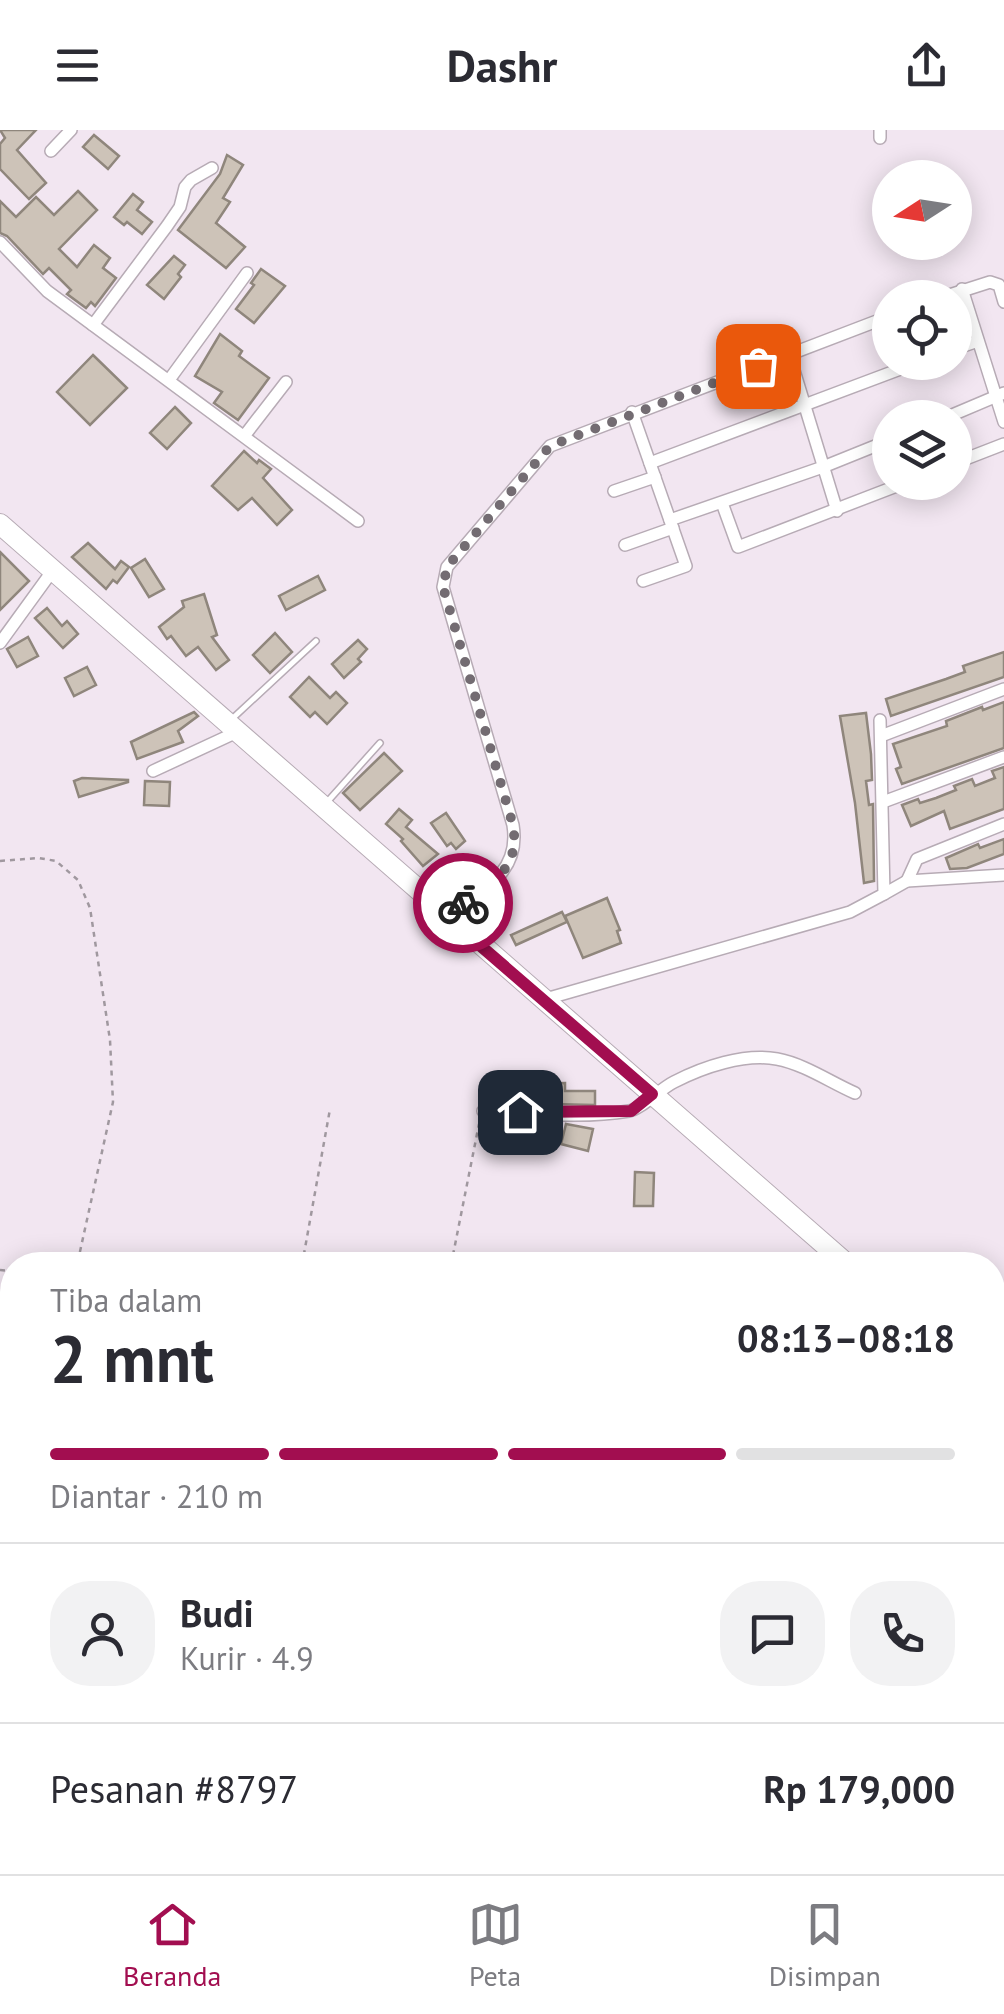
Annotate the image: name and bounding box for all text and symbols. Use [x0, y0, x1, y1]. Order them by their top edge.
text: Dashr [447, 36, 557, 94]
icon: menu [50, 38, 105, 93]
icon: share [899, 38, 954, 93]
north arrow [872, 160, 972, 260]
map controls [872, 160, 972, 500]
button: locate [872, 280, 972, 380]
pin [716, 324, 801, 409]
icon: bag [731, 339, 786, 394]
button: layers [872, 400, 972, 500]
courier [413, 853, 513, 953]
icon: bike [436, 876, 491, 931]
pin [478, 1070, 563, 1155]
icon: home [493, 1085, 548, 1140]
text: Tiba dalam [50, 1279, 202, 1321]
text: 08:13–08:18 [737, 1313, 955, 1362]
text: 2 mnt [50, 1316, 214, 1400]
text: Diantar · 210 m [50, 1475, 263, 1517]
button: person [50, 1581, 155, 1686]
button: chat [720, 1581, 825, 1686]
button: phone [850, 1581, 955, 1686]
text: Budi [180, 1588, 254, 1637]
text: Kurir · 4.9 [180, 1637, 314, 1679]
text: Pesanan #8797 [50, 1764, 298, 1813]
text: Rp 179,000 [763, 1764, 955, 1813]
tab: Beranda [123, 1897, 221, 1994]
tab: Peta [468, 1897, 523, 1994]
tab: Disimpan [769, 1897, 881, 1994]

